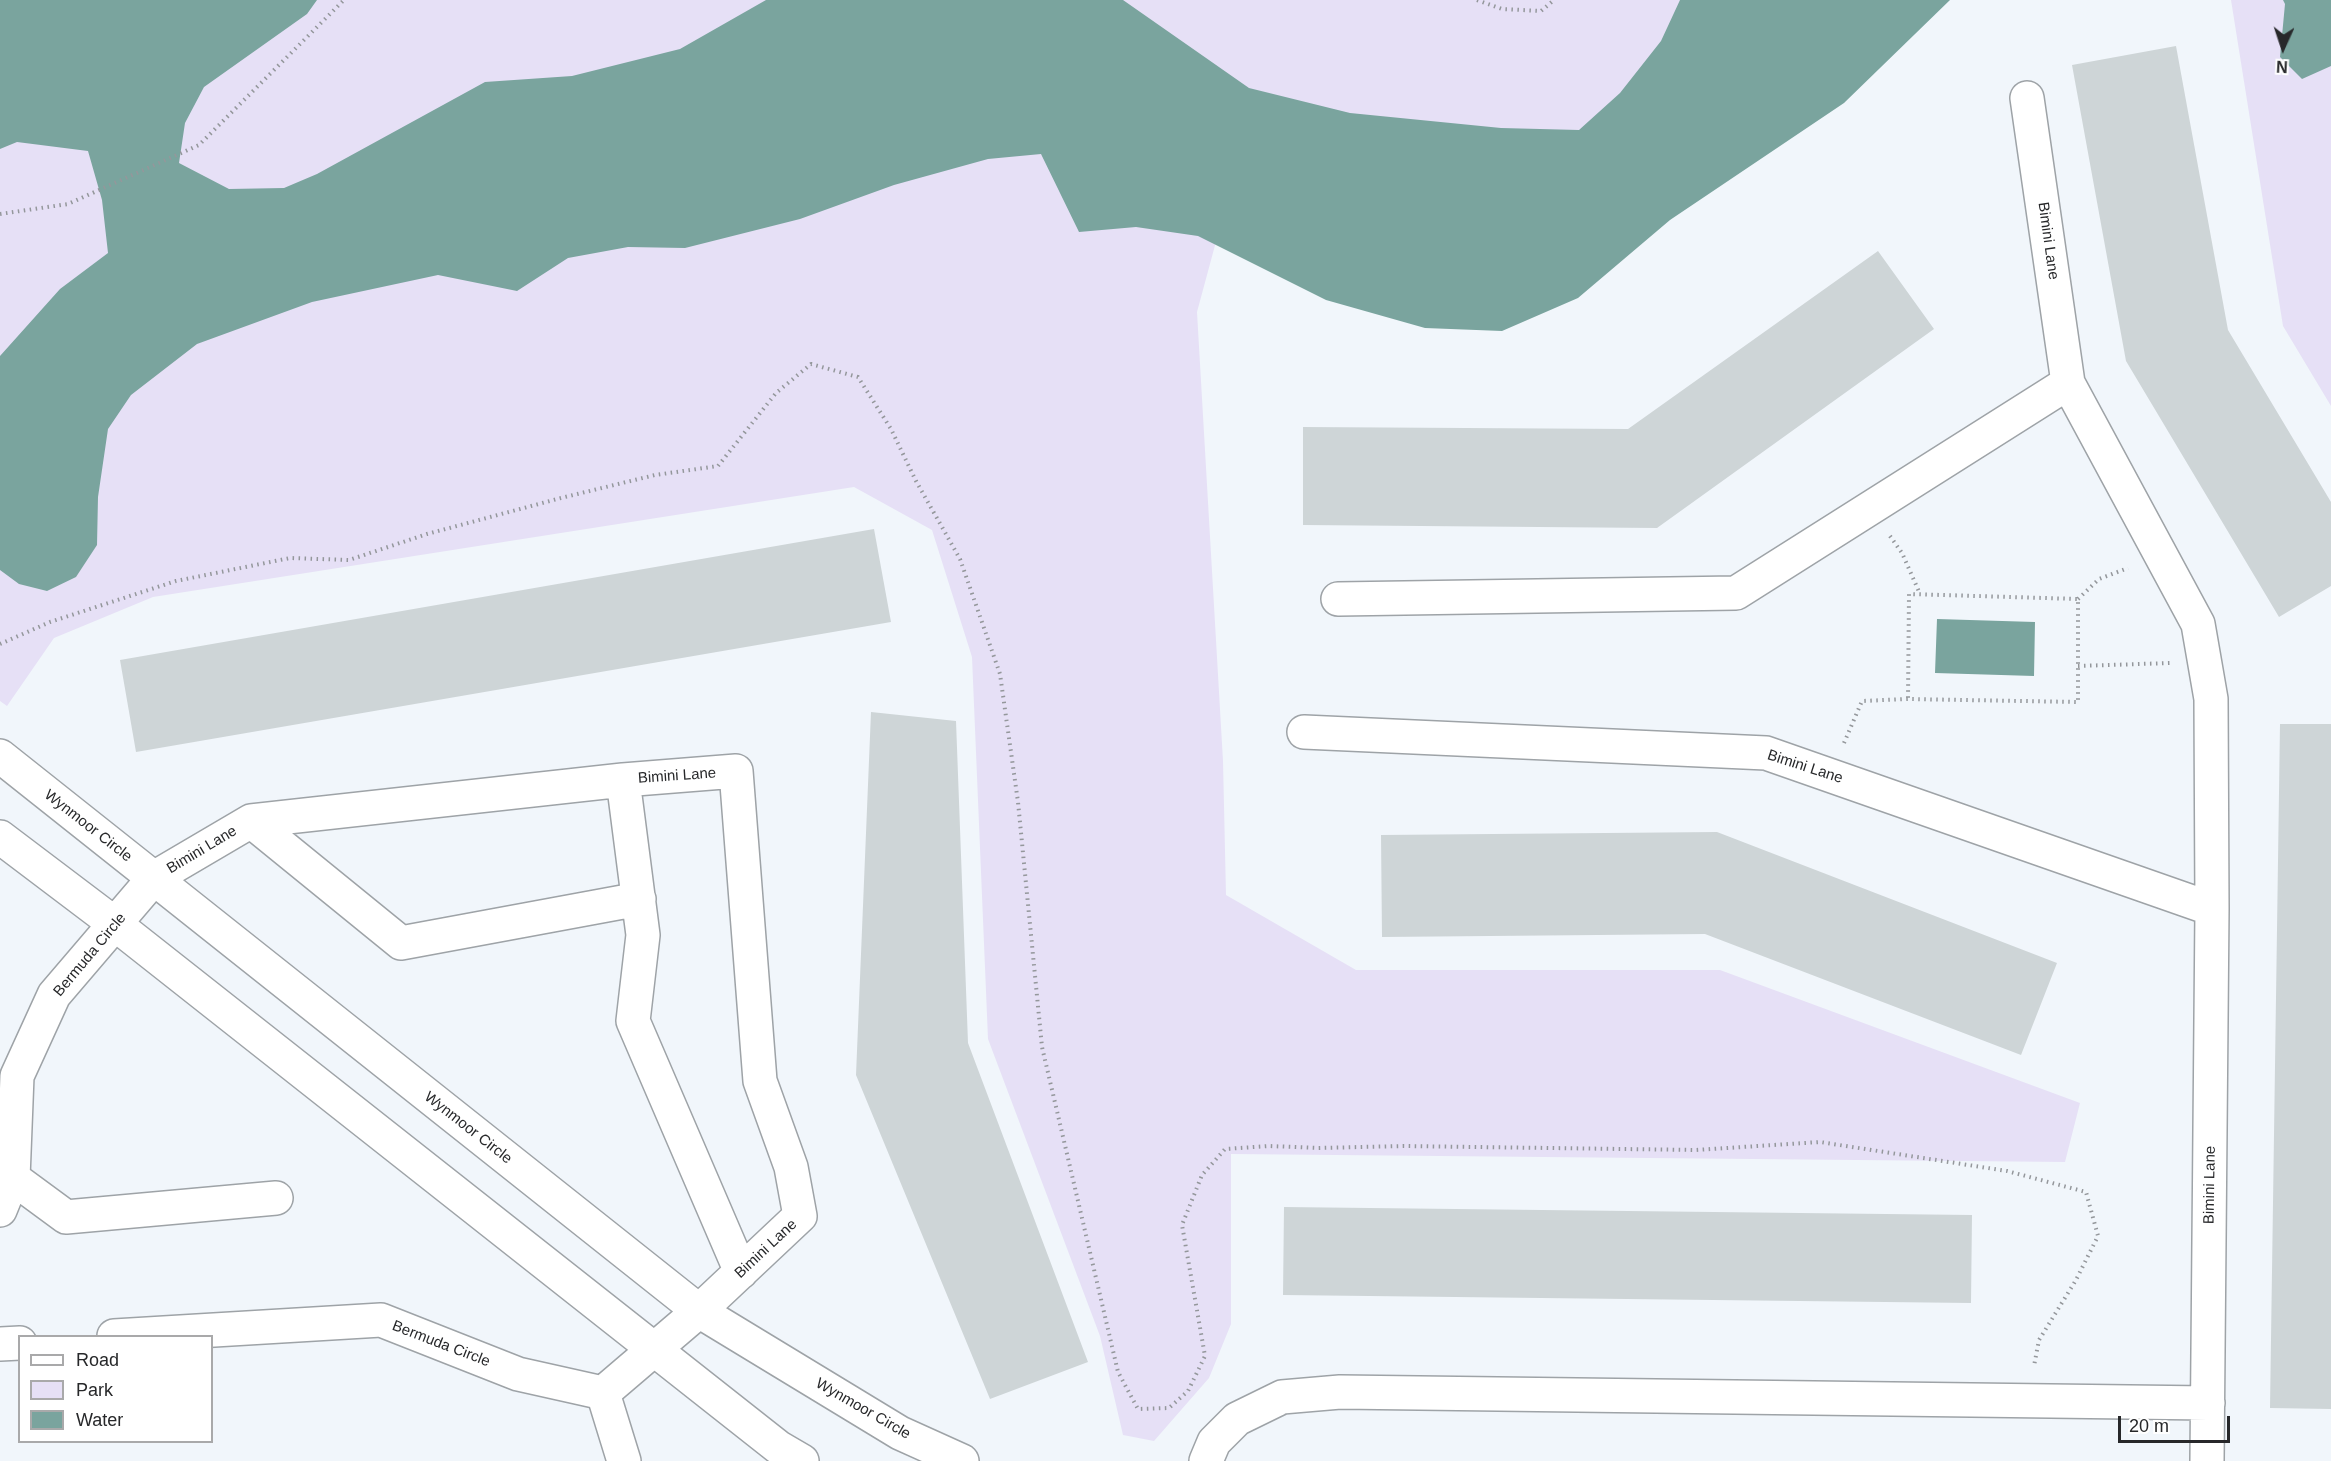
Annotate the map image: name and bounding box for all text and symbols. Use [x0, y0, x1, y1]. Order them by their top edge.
north arrow [2253, 18, 2313, 78]
text: N [2276, 58, 2288, 75]
street label: Bimini Lane [2034, 201, 2062, 281]
street label: Bimini Lane [1765, 746, 1845, 788]
street label: Bimini Lane [637, 764, 717, 788]
street label: Wynmoor Circle [40, 786, 136, 866]
street label: Bimini Lane [164, 822, 240, 878]
street label: Bermuda Circle [50, 910, 130, 1000]
street label: Wynmoor Circle [420, 1088, 516, 1168]
street label: Bimini Lane [2200, 1146, 2220, 1224]
street label: Bimini Lane [731, 1216, 801, 1282]
street label: Bermuda Circle [390, 1317, 492, 1371]
legend [18, 1335, 213, 1443]
text: Road [76, 1350, 119, 1370]
street label: Wynmoor Circle [812, 1375, 914, 1443]
text: Park [76, 1380, 113, 1400]
scale bar [2121, 1404, 2234, 1442]
text: Water [76, 1410, 123, 1430]
text: 20 m [2129, 1416, 2169, 1436]

